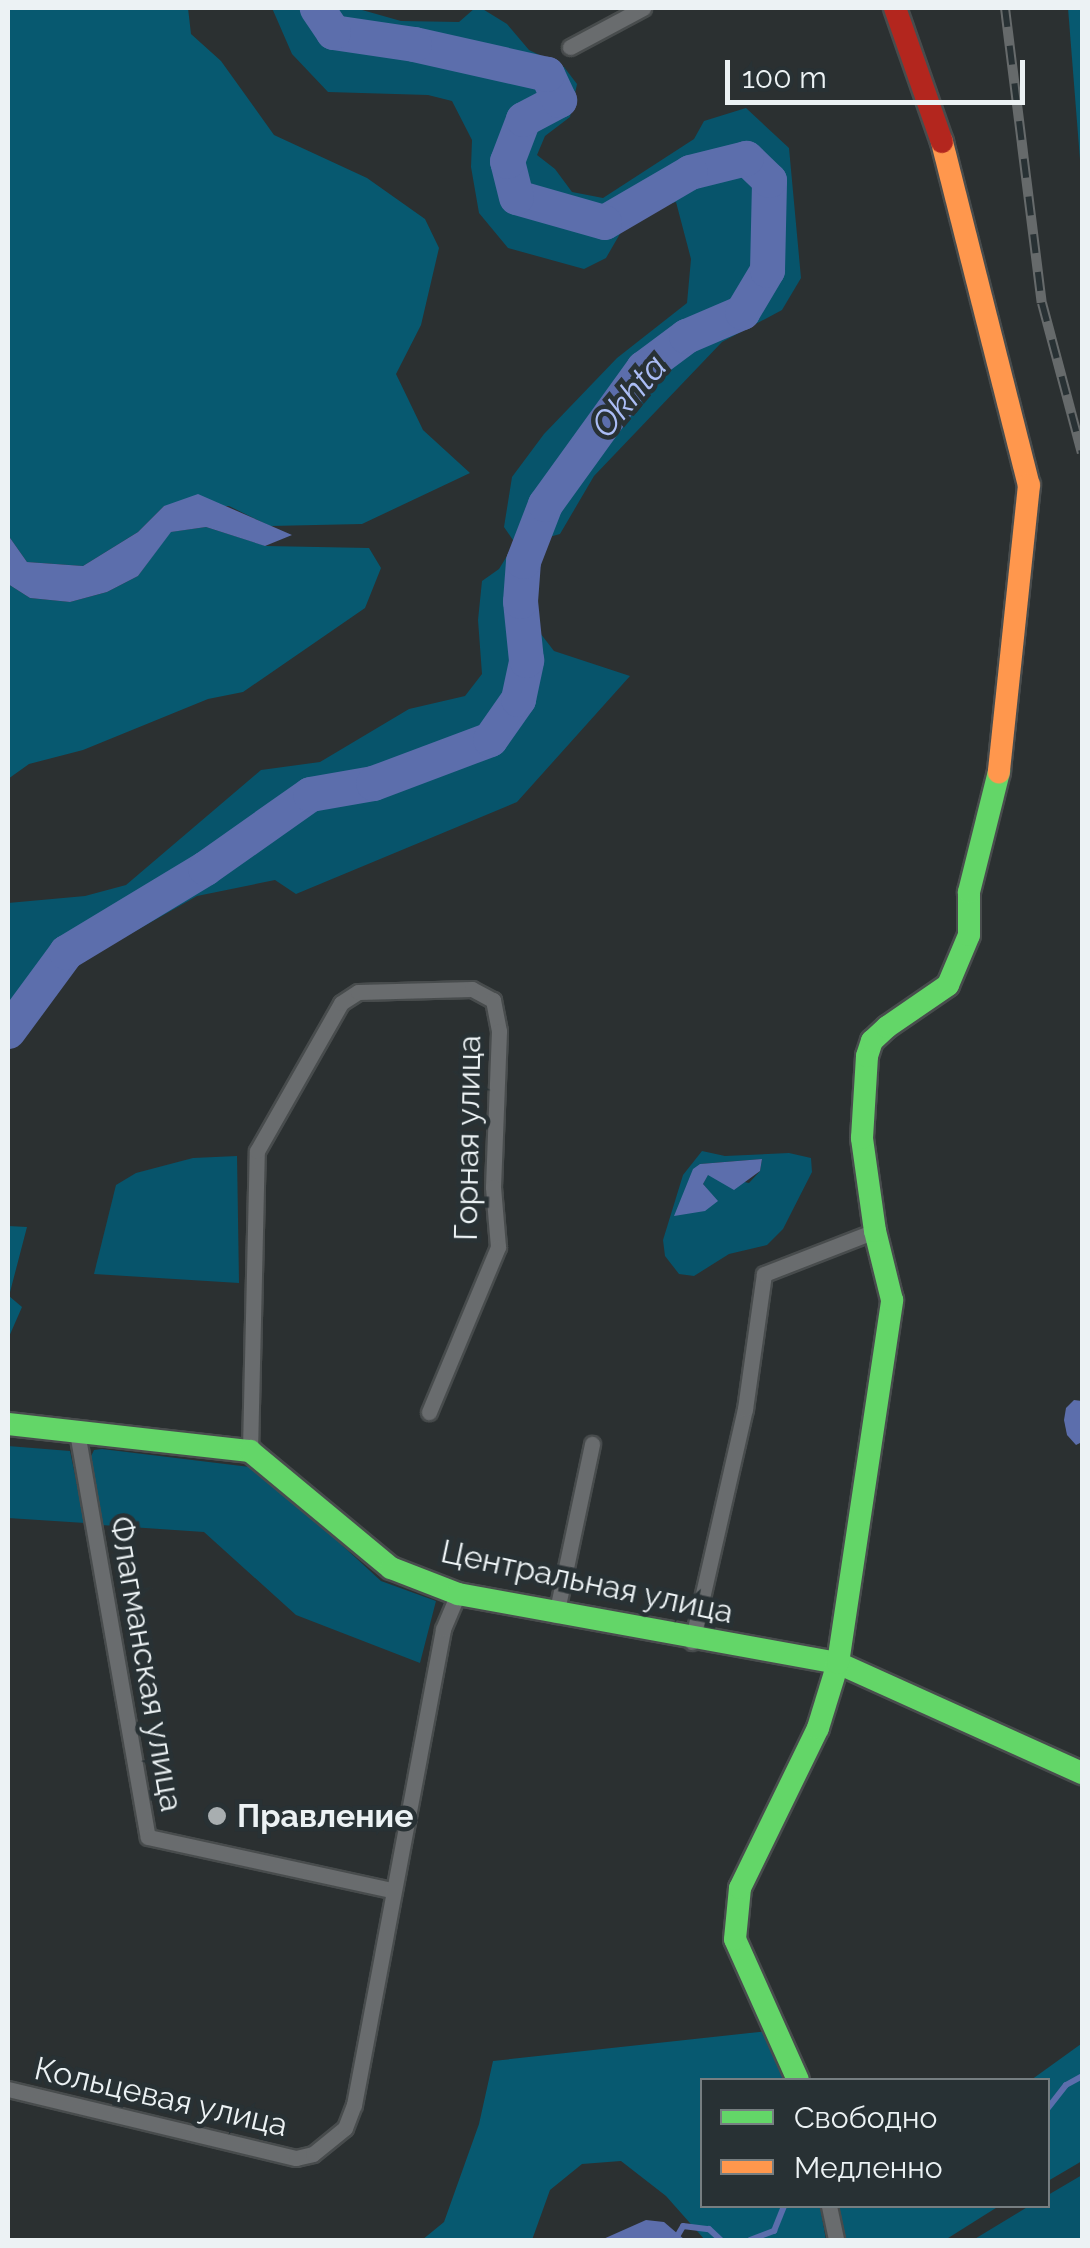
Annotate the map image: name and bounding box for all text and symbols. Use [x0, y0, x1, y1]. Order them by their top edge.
scale bar [730, 40, 1030, 102]
text: 100 m [742, 60, 827, 95]
water label: Okhta [582, 346, 676, 446]
street label: Горная улица [447, 1034, 489, 1242]
street label: Флагманская улица [101, 1513, 191, 1815]
street label: Центральная улица [437, 1532, 737, 1632]
place label: Правление [237, 1797, 413, 1835]
marker: Правление [206, 1805, 228, 1827]
street label: Кольцевая улица [30, 2049, 292, 2145]
legend [700, 2078, 1050, 2208]
text: Свободно [794, 2100, 937, 2135]
text: Медленно [794, 2150, 943, 2185]

